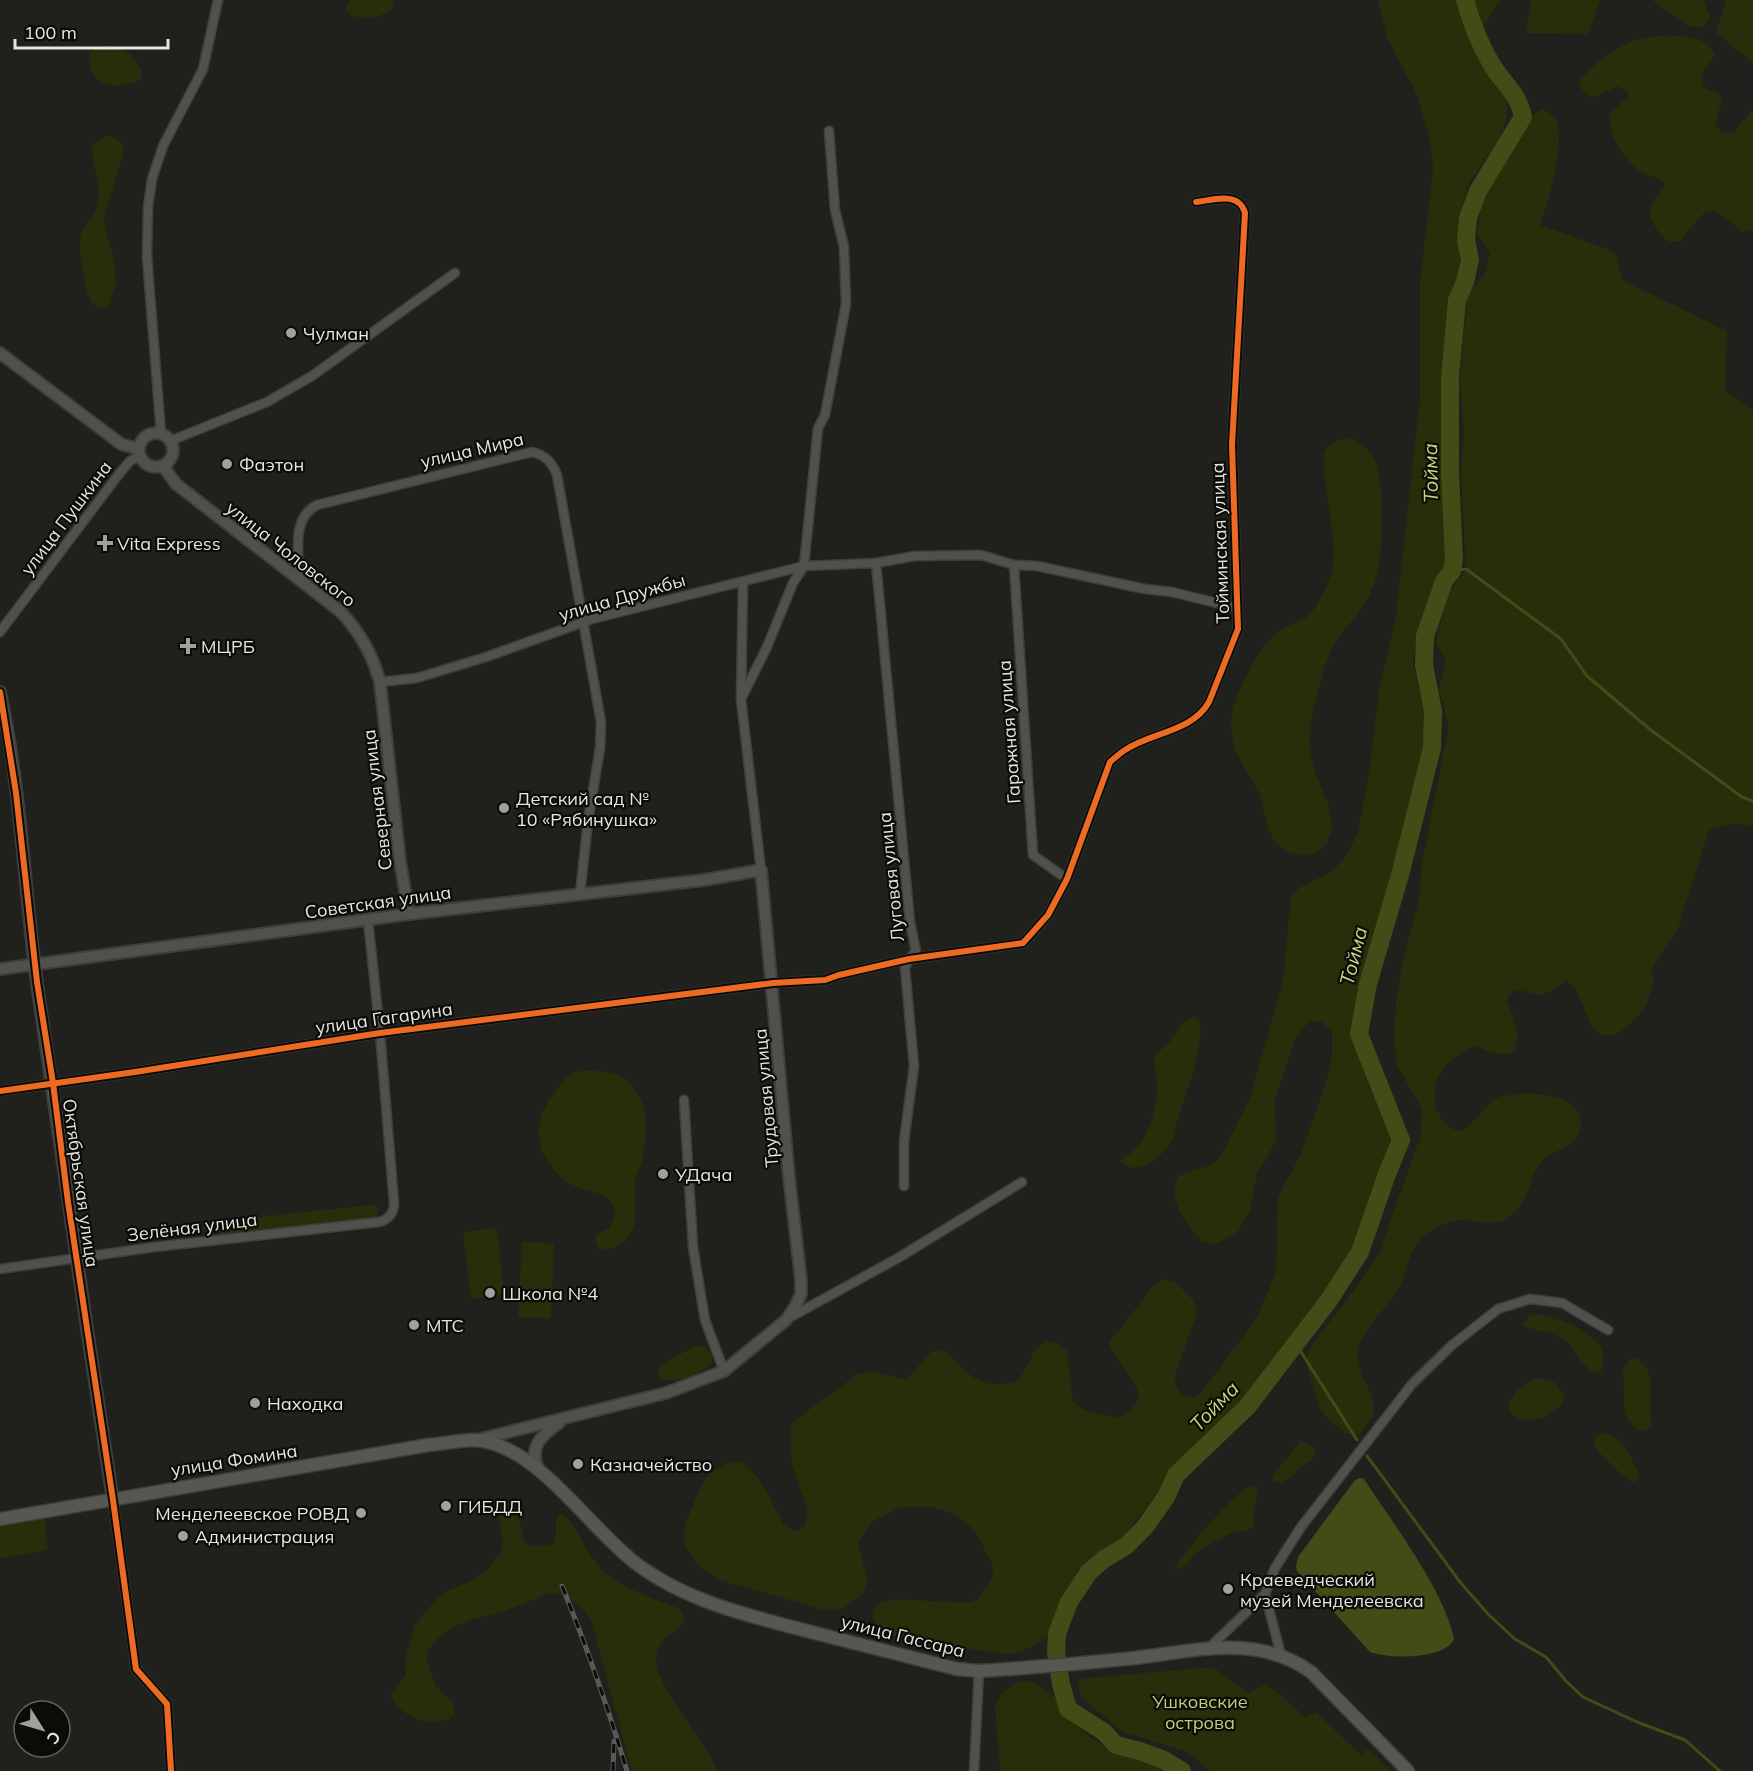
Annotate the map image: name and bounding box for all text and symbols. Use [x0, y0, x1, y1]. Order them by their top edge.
scale bar [15, 12, 168, 50]
text: 100 m [24, 21, 77, 44]
place label: Чулман [303, 322, 369, 345]
marker: Чулман [284, 326, 298, 340]
street label: улица Мира [418, 427, 526, 473]
water label: Тойма [1417, 443, 1443, 503]
place label: Фаэтон [239, 453, 304, 476]
street label: улица Пушкина [15, 456, 117, 580]
marker: Фаэтон [220, 457, 234, 471]
street label: Тойминская улица [1206, 462, 1234, 624]
street label: улица Чоловского [221, 496, 361, 612]
place label: Vita Express [117, 532, 221, 555]
marker: Vita Express [98, 536, 112, 550]
street label: улица Дружбы [556, 568, 688, 626]
place label: МЦРБ [201, 635, 255, 658]
marker: МЦРБ [179, 637, 197, 655]
street label: Гаражная улица [993, 659, 1025, 805]
street label: Северная улица [357, 728, 397, 872]
place label: Детский сад № 10 «Рябинушка» [516, 787, 657, 831]
marker: Детский сад № 10 «Рябинушка» [497, 801, 511, 815]
street label: Луговая улица [873, 811, 909, 943]
street label: Советская улица [303, 880, 453, 924]
water label: Тойма [1334, 924, 1372, 988]
street label: улица Гагарина [314, 997, 454, 1039]
street label: Трудовая улица [748, 1028, 784, 1168]
street label: Октябрьская улица [58, 1097, 104, 1269]
place label: УДача [674, 1163, 732, 1186]
marker: УДача [656, 1167, 670, 1181]
street label: Зелёная улица [126, 1208, 258, 1246]
place label: Школа №4 [502, 1282, 598, 1305]
marker: Школа №4 [483, 1286, 497, 1300]
place label: МТС [426, 1314, 464, 1337]
marker: МТС [407, 1318, 421, 1332]
water label: Тойма [1184, 1376, 1244, 1436]
place label: Находка [267, 1392, 343, 1415]
marker: Находка [248, 1396, 262, 1410]
street label: улица Фомина [169, 1439, 299, 1481]
place label: Казначейство [590, 1453, 712, 1476]
marker: Казначейство [571, 1457, 585, 1471]
place label: ГИБДД [458, 1495, 523, 1518]
marker: ГИБДД [439, 1499, 453, 1513]
place label: Менделеевское РОВД [155, 1502, 350, 1525]
marker: Менделеевское РОВД [354, 1506, 368, 1520]
place label: Администрация [195, 1525, 334, 1548]
marker: Администрация [176, 1529, 190, 1543]
place label: Краеведческий музей Менделеевска [1240, 1568, 1424, 1612]
marker: Краеведческий музей Менделеевска [1221, 1582, 1235, 1596]
street label: улица Гассара [839, 1610, 967, 1662]
park label: Ушковские острова [1151, 1690, 1248, 1734]
north arrow [12, 1699, 72, 1759]
text: С [43, 1728, 65, 1748]

